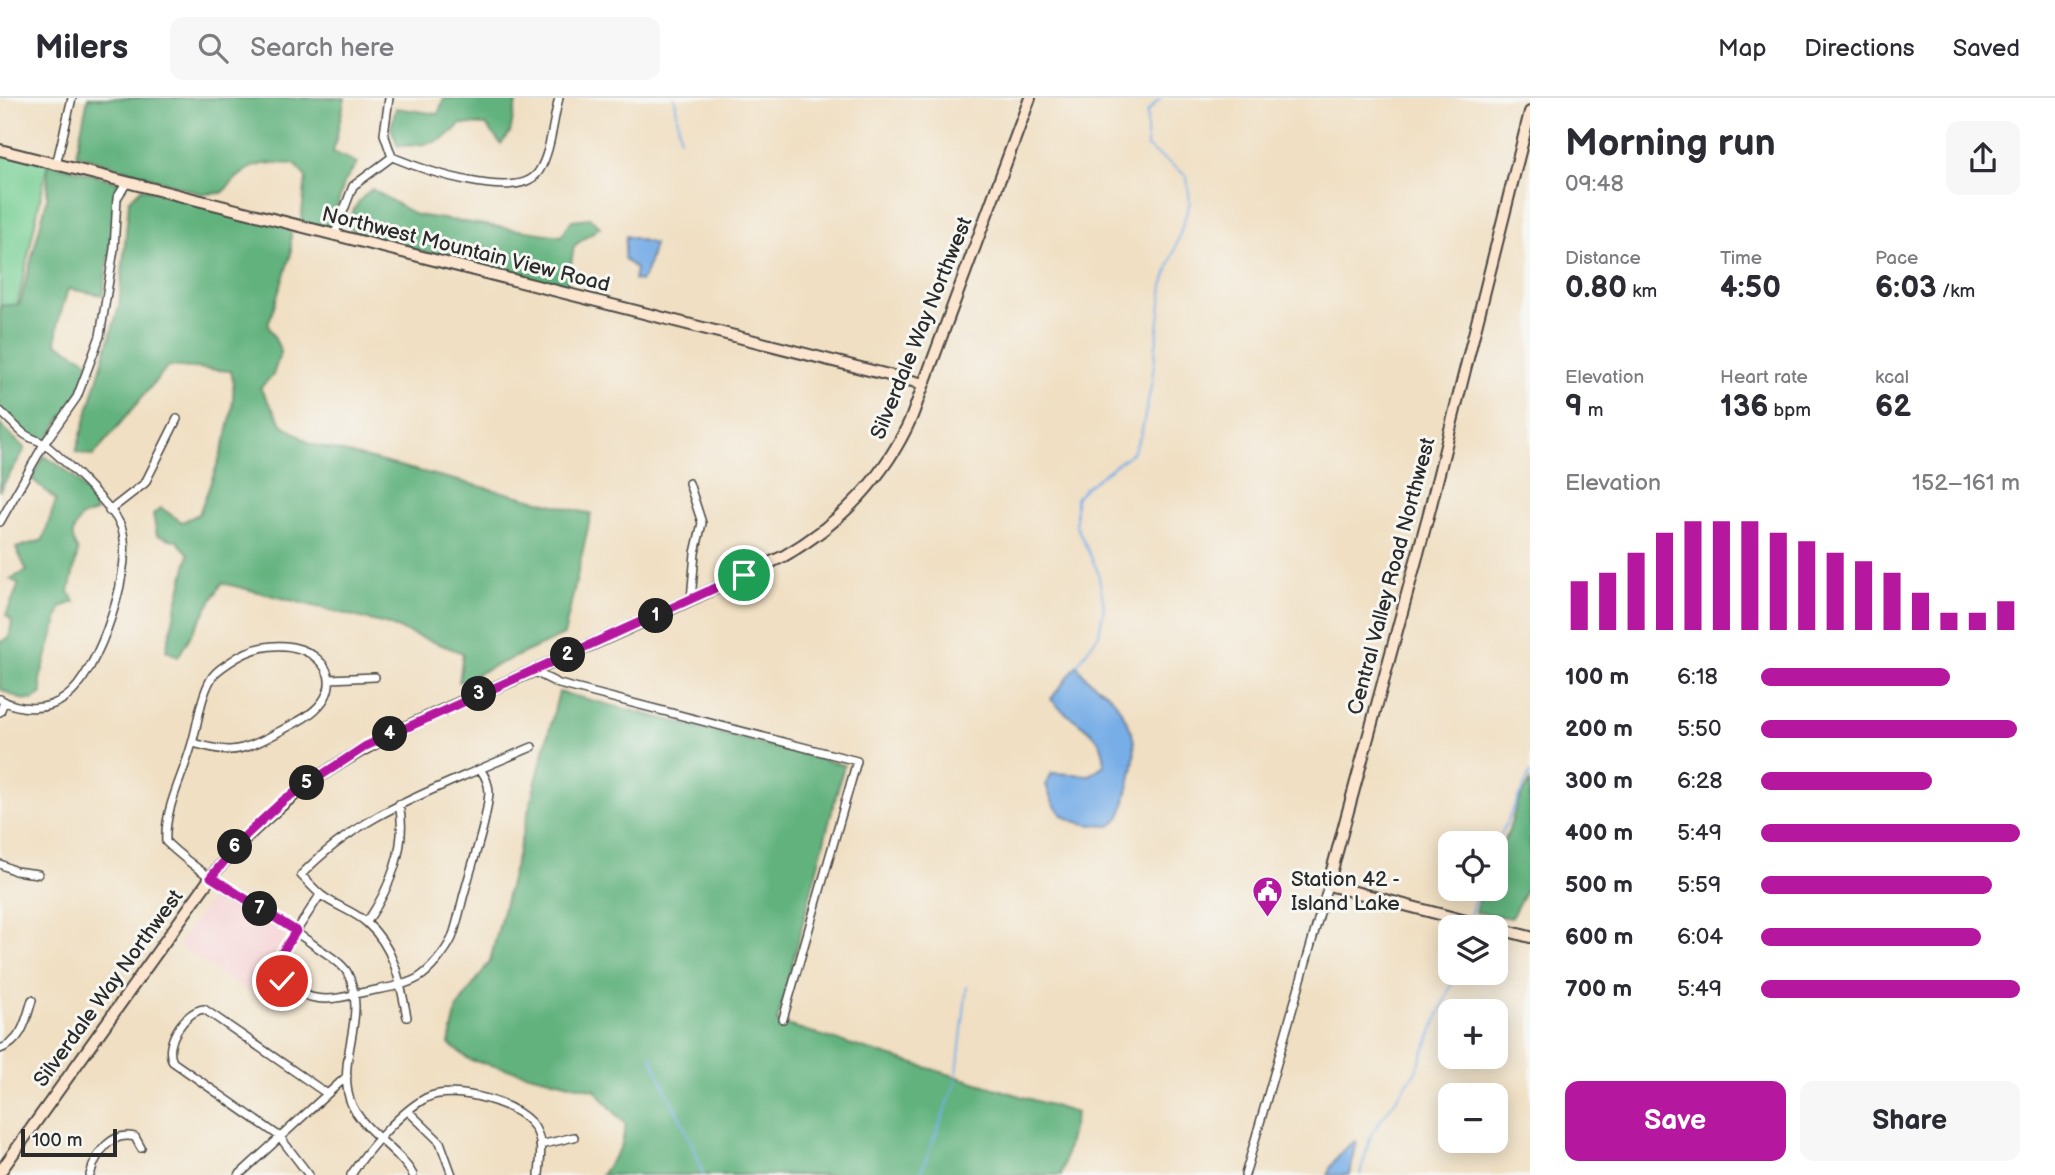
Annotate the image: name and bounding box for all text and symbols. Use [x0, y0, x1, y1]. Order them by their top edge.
search box [170, 17, 660, 80]
text: Milers [35, 28, 128, 68]
icon: search [194, 29, 232, 67]
text: Search here [250, 33, 394, 64]
text: Map [1718, 34, 1766, 63]
text: Directions [1804, 34, 1915, 63]
text: Saved [1953, 34, 2020, 63]
text: Morning run [1565, 121, 1776, 166]
button: share [1946, 121, 2020, 195]
text: 09:48 [1565, 170, 1624, 198]
street label: Northwest Mountain View Road [319, 202, 613, 297]
street label: Silverdale Way Northwest [865, 213, 978, 443]
text: Distance [1565, 247, 1641, 270]
text: Time [1720, 247, 1762, 270]
text: Pace [1875, 247, 1918, 270]
text: 0.80 [1565, 270, 1627, 306]
text: 4:50 [1720, 270, 1781, 306]
text: 6:03 [1875, 270, 1937, 306]
text: km [1627, 280, 1657, 303]
text: /km [1937, 280, 1975, 303]
text: Elevation [1565, 366, 1644, 389]
text: Heart rate [1720, 366, 1808, 389]
text: kcal [1875, 366, 1909, 389]
text: 9 [1565, 389, 1583, 425]
text: 136 [1720, 389, 1768, 425]
text: 62 [1875, 389, 1911, 425]
text: m [1583, 399, 1603, 422]
text: bpm [1768, 399, 1811, 422]
street label: Central Valley Road Northwest [1342, 434, 1441, 718]
text: Elevation [1565, 469, 1661, 497]
text: 152–161 m [1912, 469, 2020, 497]
pin [714, 545, 774, 605]
icon: arrive [725, 556, 763, 594]
pin: 1 [638, 598, 674, 634]
text: 1 [652, 604, 660, 627]
pin: 2 [550, 638, 586, 672]
text: 2 [562, 643, 573, 666]
text: 100 m [1565, 663, 1629, 691]
text: 6:18 [1677, 663, 1718, 691]
pin: 3 [462, 676, 496, 712]
text: 3 [473, 682, 484, 705]
text: 200 m [1565, 715, 1633, 743]
text: 5:50 [1677, 715, 1722, 743]
pin: 4 [372, 716, 408, 752]
text: 4 [384, 722, 395, 745]
pin: 5 [290, 766, 324, 800]
text: 300 m [1565, 767, 1633, 795]
text: 6:28 [1677, 767, 1723, 795]
text: 5 [301, 771, 312, 794]
text: 400 m [1565, 819, 1633, 847]
text: 5:49 [1677, 819, 1722, 847]
pin: 6 [218, 830, 252, 864]
map controls [1438, 831, 1508, 1153]
button: locate [1438, 831, 1508, 901]
text: 6 [229, 835, 240, 858]
place label: Station 42 - Island Lake [1291, 867, 1400, 916]
text: 500 m [1565, 871, 1633, 899]
text: 5:59 [1677, 871, 1721, 899]
public building icon: Station 42 - Island Lake [1251, 874, 1285, 918]
street label: Silverdale Way Northwest [28, 884, 189, 1092]
pin: 7 [243, 892, 278, 926]
text: 7 [254, 897, 265, 920]
button: layers [1438, 915, 1508, 985]
text: 600 m [1565, 923, 1633, 951]
text: 6:04 [1677, 923, 1723, 951]
pin [252, 951, 312, 1011]
icon: check [263, 962, 301, 1000]
text: 700 m [1565, 975, 1632, 1003]
text: 5:49 [1677, 975, 1722, 1003]
button: + [1438, 999, 1508, 1069]
button: Save [1565, 1081, 1786, 1161]
button: Share [1800, 1081, 2020, 1161]
button: − [1438, 1083, 1508, 1153]
scale bar [21, 1126, 117, 1158]
text: 100 m [32, 1129, 83, 1152]

